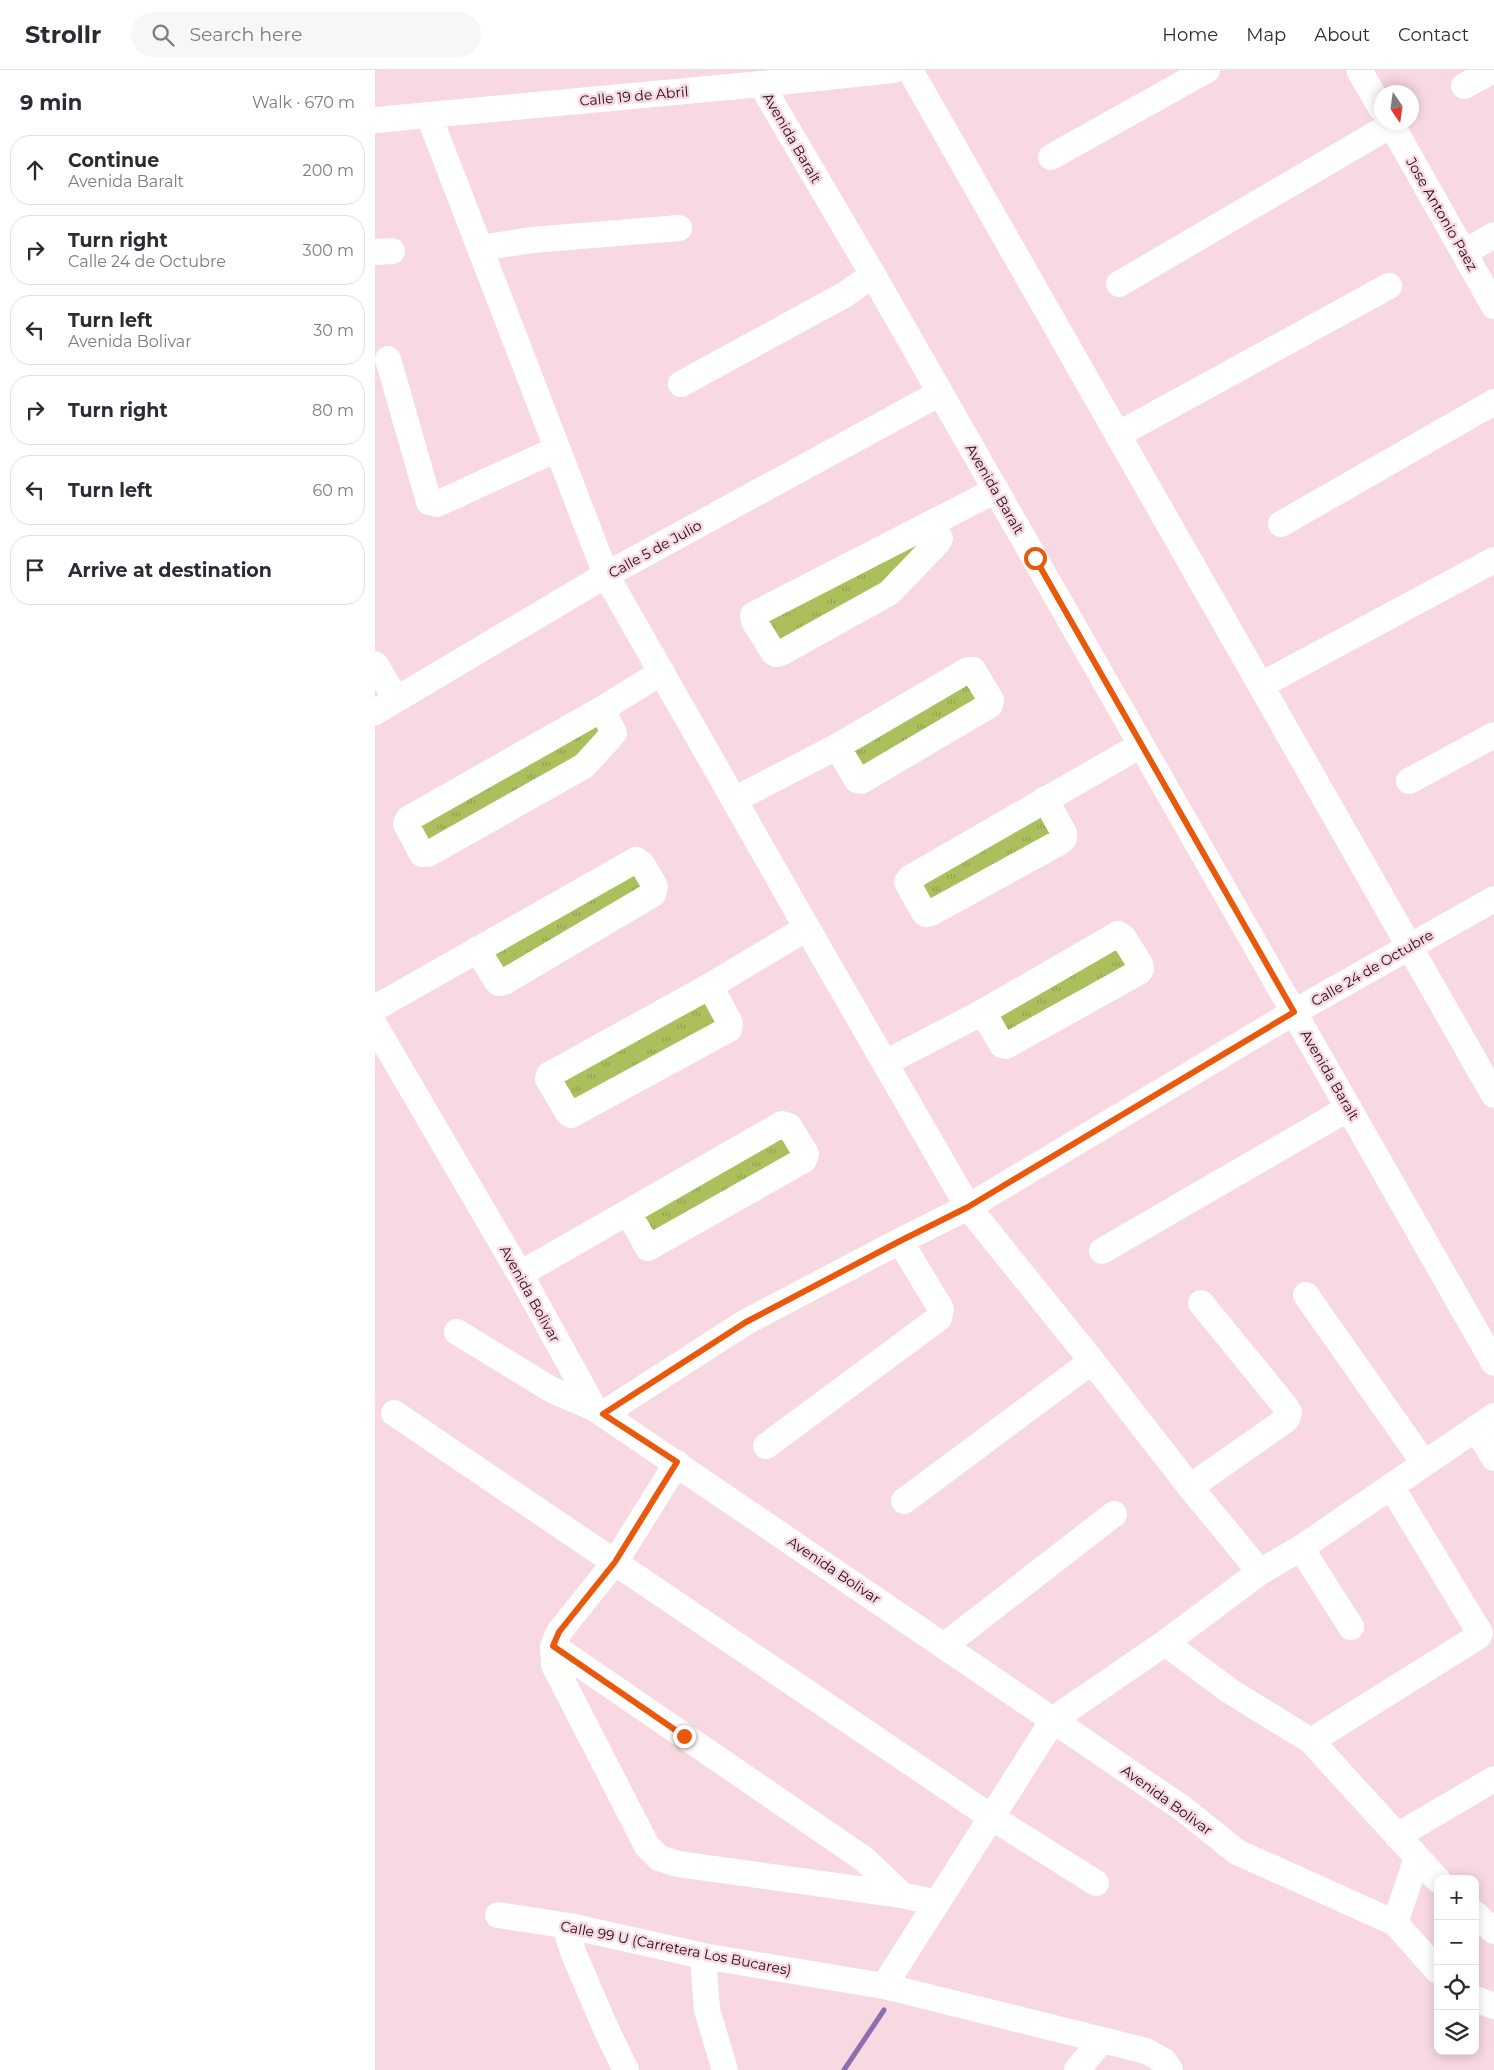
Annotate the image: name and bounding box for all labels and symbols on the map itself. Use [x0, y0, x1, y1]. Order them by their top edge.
street label: Calle 19 de Abril [579, 82, 689, 110]
north arrow [1374, 85, 1419, 130]
street label: Avenida Baralt [759, 90, 825, 187]
street label: Jose Antonio Paez [1402, 153, 1482, 274]
street label: Avenida Baralt [962, 441, 1028, 538]
street label: Calle 5 de Julio [605, 516, 705, 582]
route start [1024, 547, 1047, 570]
street label: Calle 24 de Octubre [1308, 926, 1436, 1010]
street label: Avenida Baralt [1297, 1027, 1363, 1124]
street label: Avenida Bolivar [496, 1242, 564, 1346]
street label: Avenida Bolivar [784, 1532, 884, 1608]
route end [673, 1725, 696, 1748]
street label: Avenida Bolivar [1118, 1761, 1216, 1839]
street label: Calle 99 U (Carretera Los Bucares) [559, 1917, 793, 1979]

